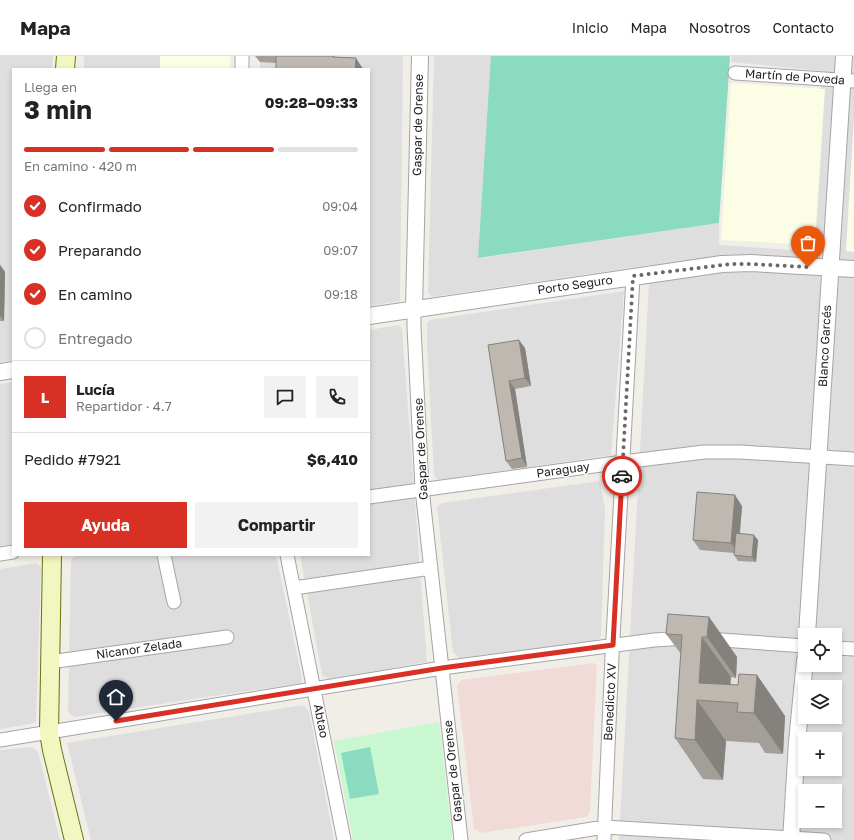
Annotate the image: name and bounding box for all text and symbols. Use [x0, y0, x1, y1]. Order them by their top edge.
text: Mapa [20, 16, 71, 39]
text: Inicio [572, 19, 608, 36]
text: Mapa [630, 19, 667, 36]
text: Nosotros [689, 19, 750, 36]
text: Contacto [772, 19, 834, 36]
street label: Martín de Poveda [745, 66, 845, 87]
street label: Gaspar de Orense [409, 74, 426, 176]
text: Llega en [24, 79, 77, 95]
text: 09:28–09:33 [265, 93, 358, 111]
text: 3 min [24, 94, 92, 125]
text: En camino · 420 m [24, 158, 137, 174]
icon: check [24, 195, 46, 217]
text: Confirmado [58, 197, 142, 215]
text: 09:04 [322, 198, 358, 214]
pin [791, 226, 825, 267]
icon: bag [797, 232, 819, 254]
icon: check [24, 239, 46, 261]
text: Preparando [58, 241, 142, 259]
text: 09:07 [323, 242, 358, 258]
street label: Porto Seguro [536, 272, 614, 297]
icon: check [24, 283, 46, 305]
text: En camino [58, 285, 132, 303]
text: 09:18 [324, 286, 358, 302]
street label: Blanco Garcés [815, 304, 834, 388]
text: Entregado [58, 329, 133, 347]
button: chat [264, 376, 306, 418]
button: phone [316, 376, 358, 418]
text: Lucía [76, 380, 115, 398]
text: L [41, 388, 49, 406]
text: Repartidor · 4.7 [76, 398, 172, 414]
street label: Gaspar de Orense [410, 398, 431, 500]
text: Pedido #7921 [24, 450, 121, 468]
text: $6,410 [307, 450, 358, 468]
courier [602, 456, 642, 496]
street label: Paraguay [535, 458, 591, 481]
icon: car [611, 465, 633, 487]
button: Ayuda [24, 502, 187, 548]
button: Compartir [195, 502, 358, 548]
map controls [798, 628, 842, 828]
button: locate [798, 628, 842, 672]
street label: Nicanor Zelada [95, 635, 183, 662]
street label: Benedicto XV [600, 663, 619, 741]
pin [99, 680, 133, 721]
button: layers [798, 680, 842, 724]
icon: home [105, 686, 127, 708]
street label: Abtao [311, 703, 332, 739]
street label: Gaspar de Orense [440, 720, 465, 823]
button: + [798, 732, 842, 776]
button: − [798, 784, 842, 828]

